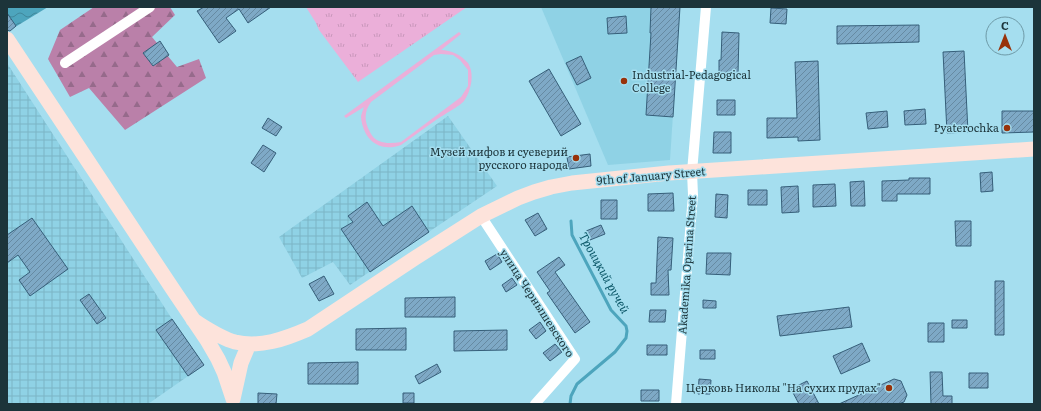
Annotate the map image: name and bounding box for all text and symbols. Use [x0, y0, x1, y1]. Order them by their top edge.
north arrow [985, 16, 1025, 56]
text: С [1001, 17, 1009, 33]
place label: Industrial-Pedagogical College [632, 66, 751, 95]
marker: Industrial-Pedagogical College [619, 76, 629, 86]
place label: Pyaterochka [934, 119, 999, 135]
marker: Pyaterochka [1002, 123, 1012, 133]
place label: Музей мифов и суеверий русского народа [430, 143, 568, 172]
marker: Музей мифов и суеверий русского народа [571, 153, 581, 163]
street label: 9th of January Street [596, 162, 706, 188]
street label: Akademika Oparina Street [673, 195, 699, 335]
water label: Троицкий ручей [575, 229, 635, 317]
street label: улица Чернышевского [497, 245, 579, 360]
place label: Церковь Николы "На сухих прудах" [686, 379, 881, 395]
marker: Церковь Николы "На сухих прудах" [884, 383, 894, 393]

